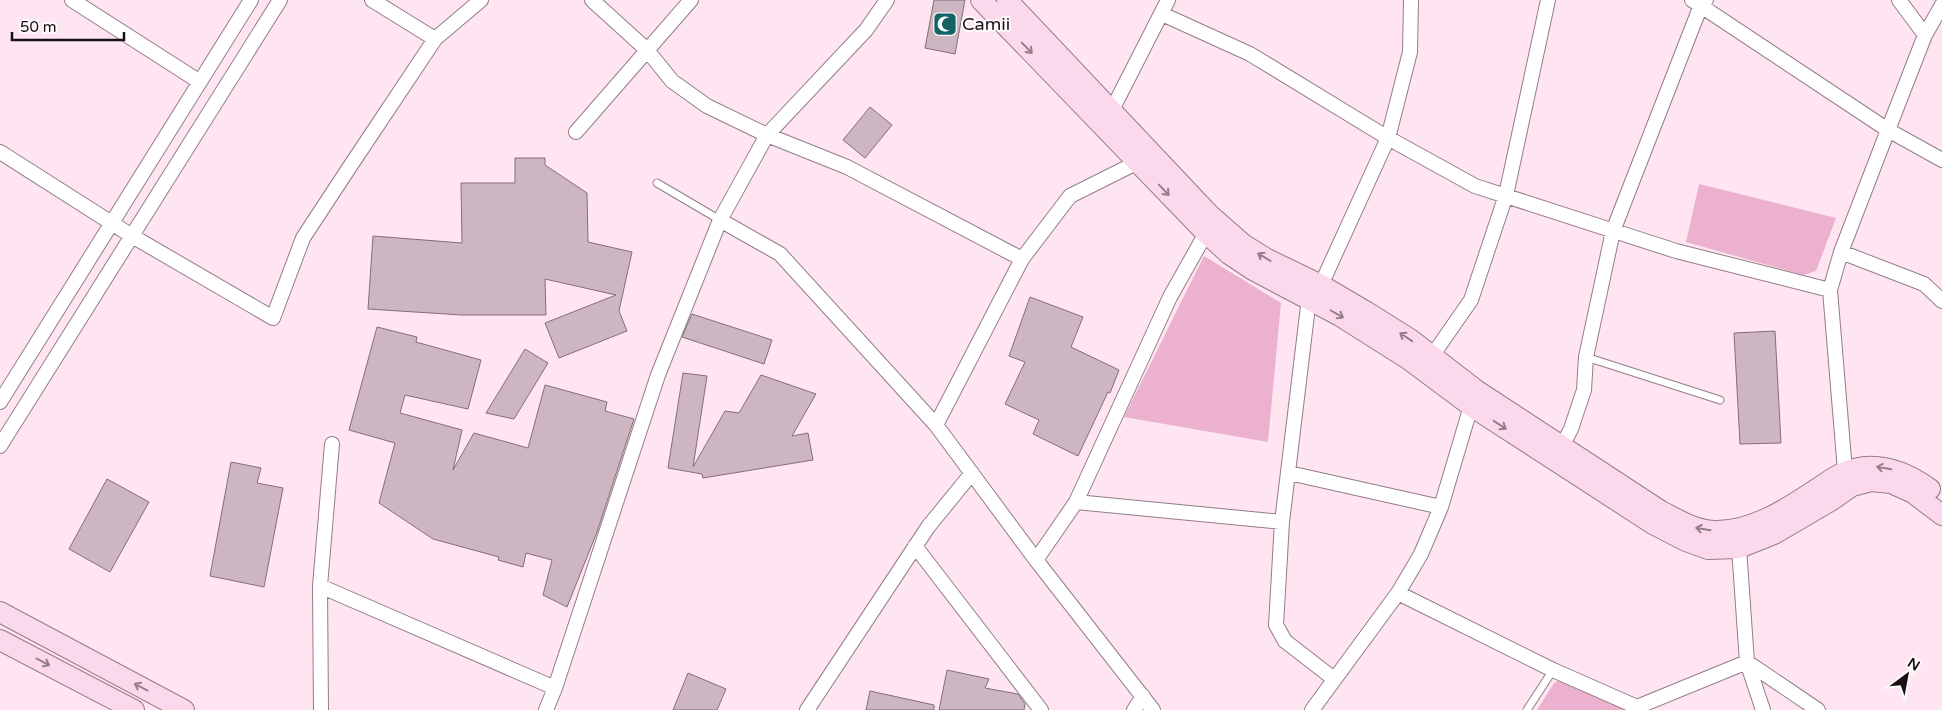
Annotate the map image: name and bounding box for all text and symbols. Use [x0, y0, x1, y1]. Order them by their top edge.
scale bar [12, 10, 125, 42]
mosque icon: Camii [932, 11, 958, 37]
place label: Camii [962, 13, 1010, 35]
text: 50 m [20, 18, 57, 36]
one-way arrow [1021, 41, 1033, 54]
one-way arrow [1158, 183, 1170, 196]
one-way arrow [1258, 251, 1272, 261]
one-way arrow [1329, 309, 1343, 319]
one-way arrow [1399, 331, 1413, 341]
one-way arrow [1493, 420, 1507, 430]
one-way arrow [1876, 462, 1892, 472]
one-way arrow [1695, 524, 1711, 534]
north arrow [1882, 650, 1932, 700]
text: N [1904, 654, 1923, 675]
one-way arrow [35, 658, 50, 667]
one-way arrow [134, 682, 149, 691]

